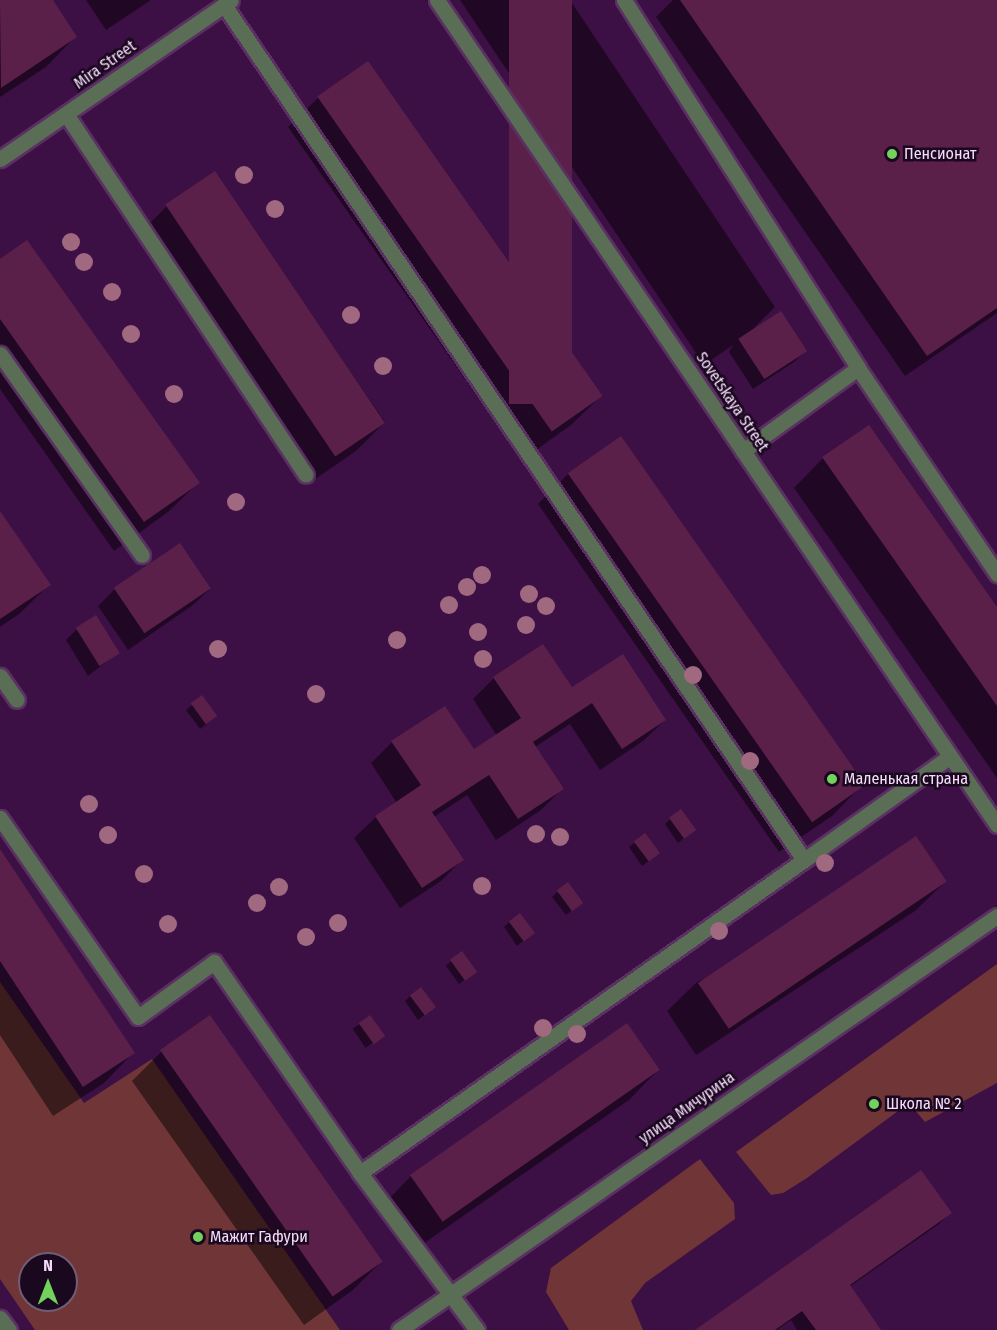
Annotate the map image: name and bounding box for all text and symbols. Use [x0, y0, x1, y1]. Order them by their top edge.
street label: Mira Street [70, 37, 140, 93]
place label: Пенсионат [904, 144, 976, 164]
marker: Пенсионат [885, 147, 899, 161]
street label: Sovetskaya Street [692, 349, 772, 455]
place label: Маленькая страна [844, 769, 968, 789]
marker: Маленькая страна [825, 772, 839, 786]
street label: улица Мичурина [635, 1068, 739, 1148]
place label: Школа № 2 [886, 1094, 962, 1114]
marker: Школа № 2 [867, 1097, 881, 1111]
place label: Мажит Гафури [210, 1227, 308, 1247]
marker: Мажит Гафури [191, 1230, 205, 1244]
north arrow [18, 1252, 78, 1312]
text: N [43, 1256, 53, 1275]

